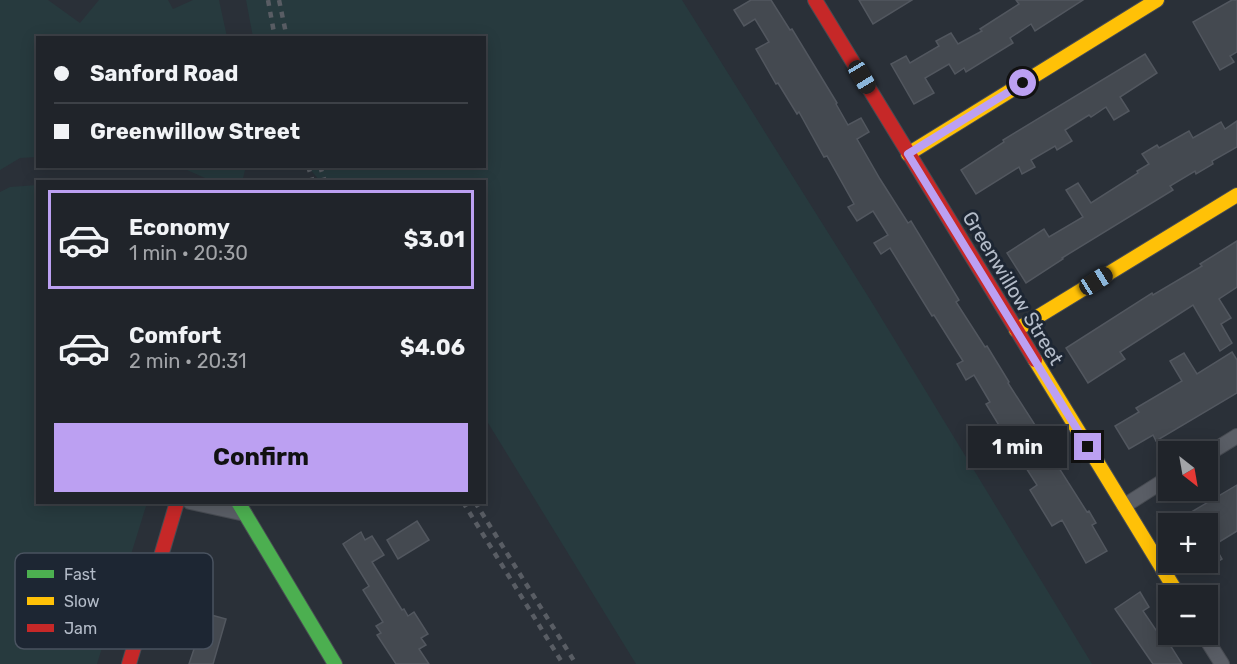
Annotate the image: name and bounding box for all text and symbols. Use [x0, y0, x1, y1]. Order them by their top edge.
car [845, 57, 879, 97]
text: Sanford Road [90, 60, 238, 87]
route start [1009, 69, 1036, 96]
text: Greenwillow Street [90, 118, 300, 145]
street label: Greenwillow Street [958, 207, 1069, 370]
icon: car [57, 213, 111, 267]
text: Economy [129, 214, 230, 241]
text: $3.01 [404, 226, 465, 253]
text: 1 min · 20:30 [129, 241, 248, 265]
car [1076, 264, 1116, 298]
icon: car [57, 321, 111, 375]
text: Comfort [129, 322, 221, 349]
text: $4.06 [400, 334, 465, 361]
text: 2 min · 20:31 [129, 349, 247, 373]
button: Confirm [54, 423, 468, 492]
callout: 1 min [968, 426, 1067, 468]
route end [1074, 433, 1101, 460]
text: 1 min [992, 435, 1043, 459]
north arrow [1158, 441, 1218, 501]
map controls [1158, 441, 1218, 645]
button: + [1158, 513, 1218, 573]
legend [15, 553, 213, 649]
text: Fast [64, 565, 96, 584]
button: − [1158, 585, 1218, 645]
text: Slow [64, 592, 100, 611]
text: Jam [64, 619, 97, 638]

